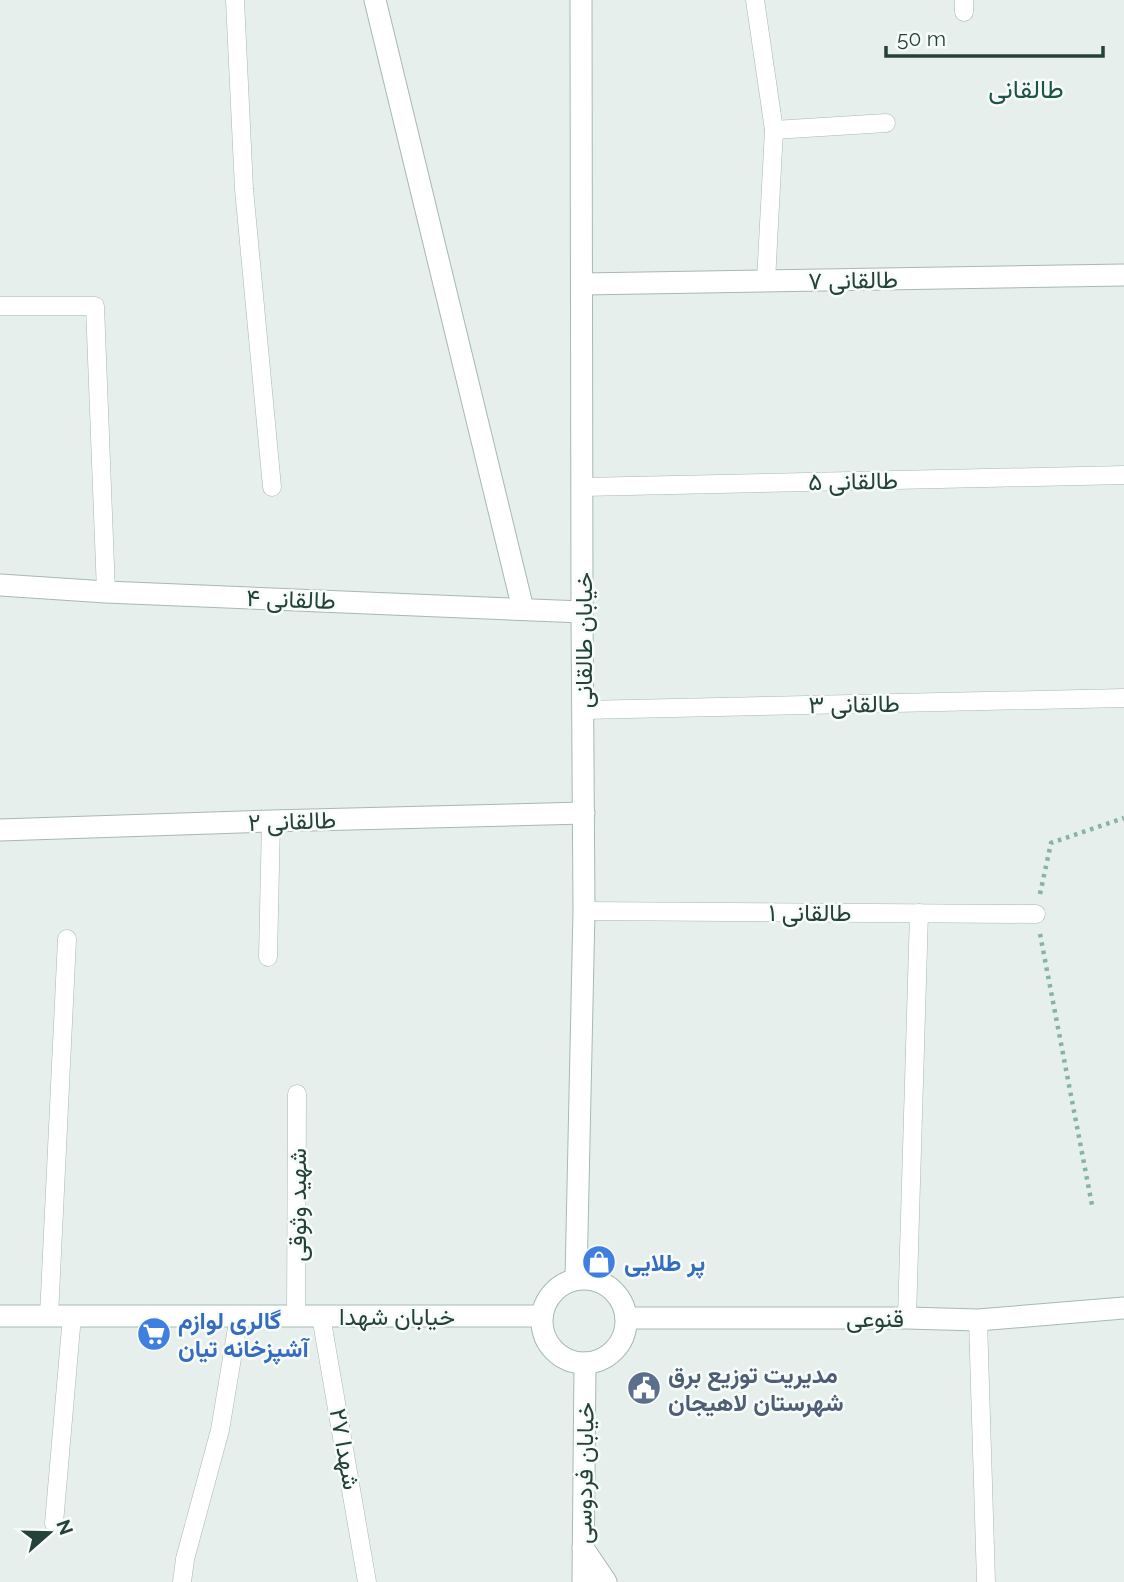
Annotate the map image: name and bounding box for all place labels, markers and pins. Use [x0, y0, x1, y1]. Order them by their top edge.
shop icon: پر طلایی [580, 1243, 618, 1281]
place label: پر طلایی [624, 1248, 705, 1279]
place label: گالری لوازم آشپزخانه تیان [178, 1306, 310, 1365]
supermarket icon: گالری لوازم آشپزخانه تیان [135, 1315, 173, 1353]
place label: مدیریت توزیع برق شهرستان لاهیجان [668, 1360, 844, 1418]
public building icon: مدیریت توزیع برق شهرستان لاهیجان [625, 1369, 663, 1407]

